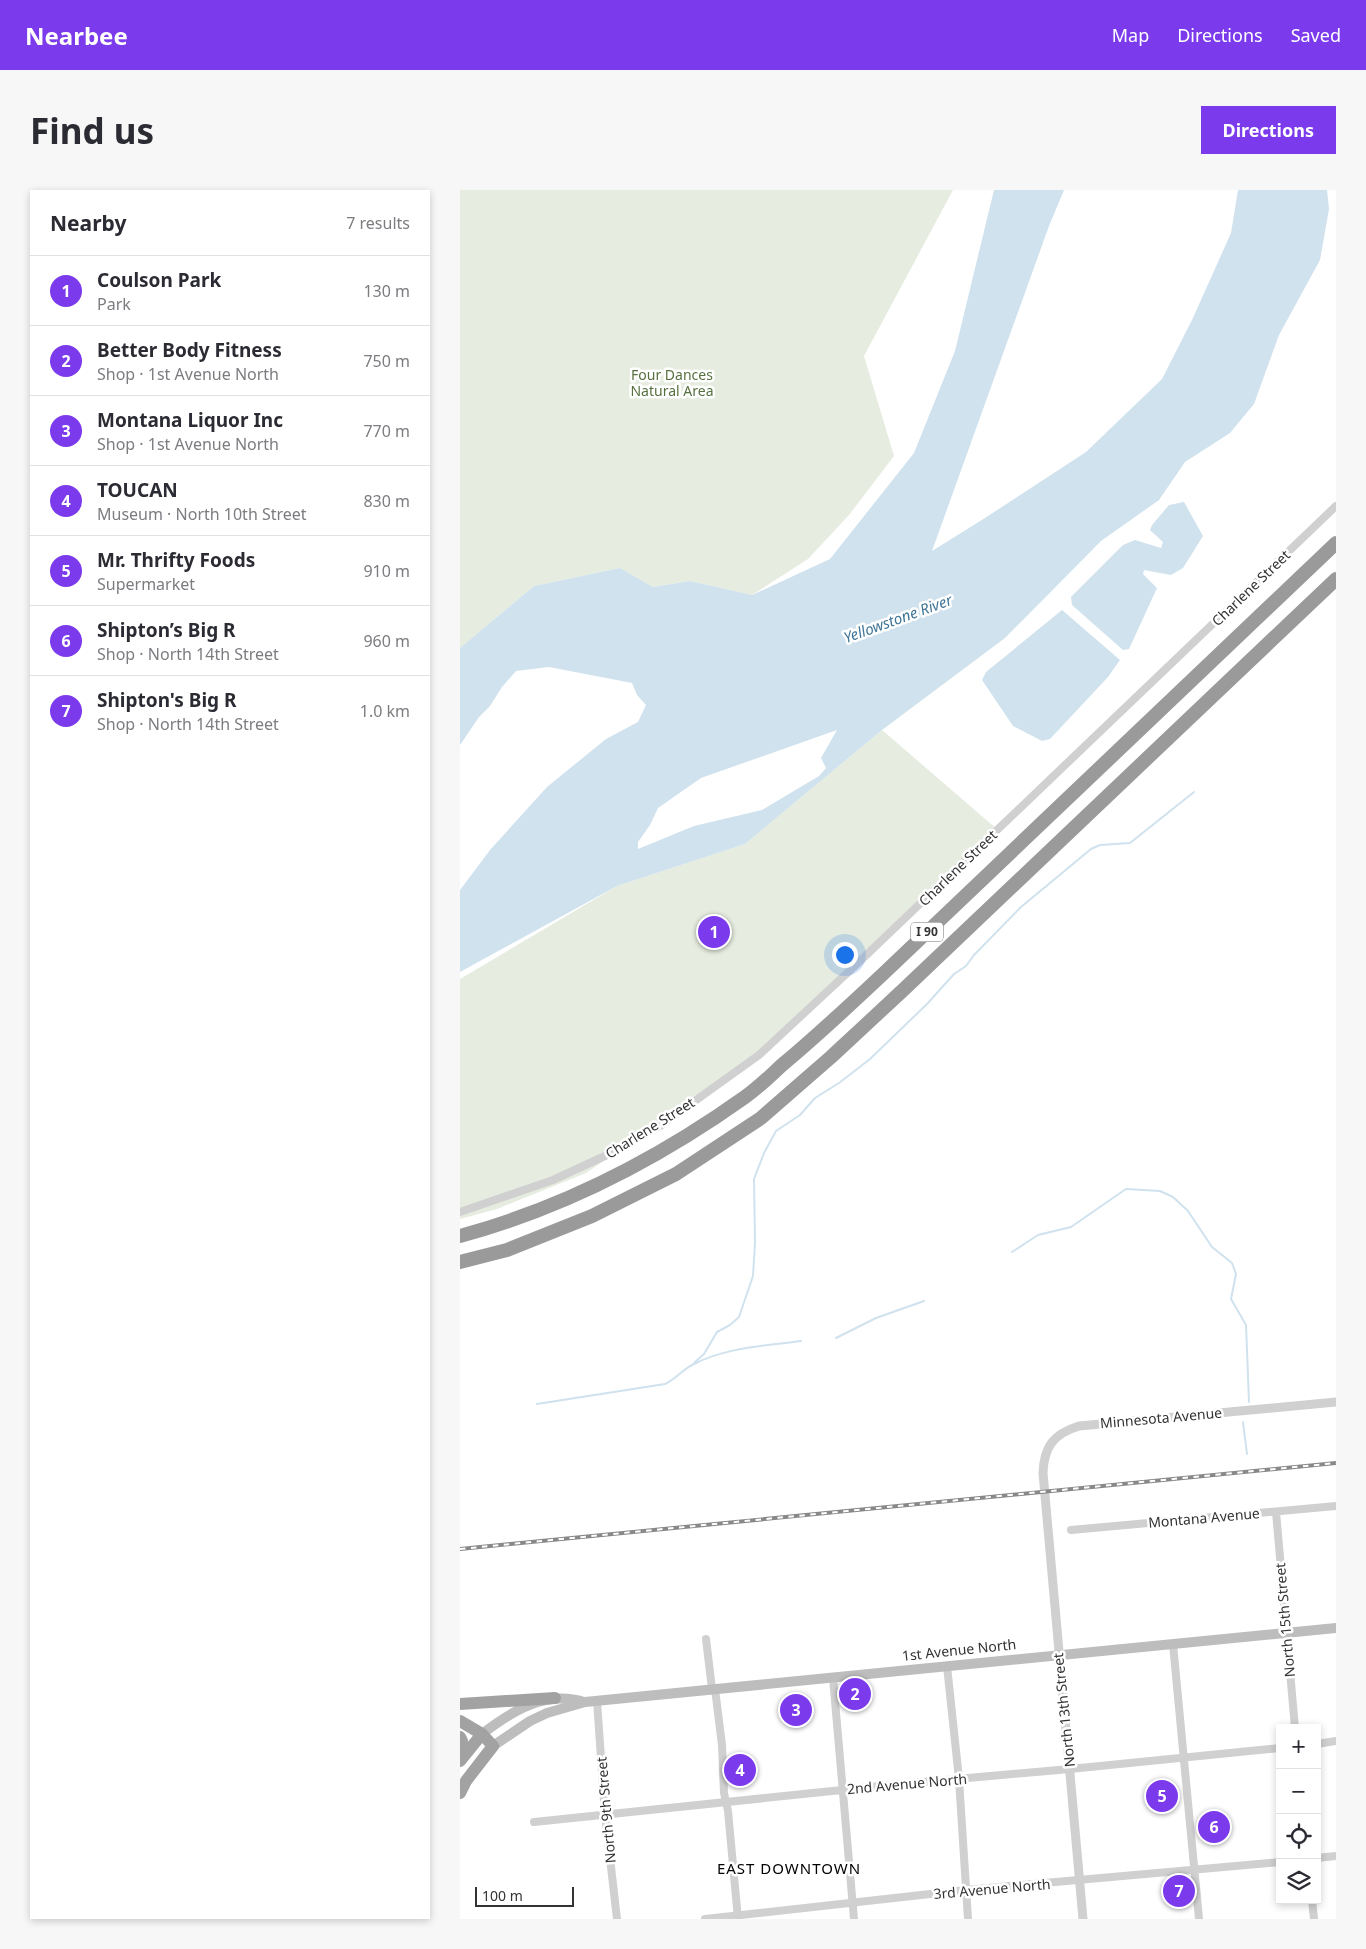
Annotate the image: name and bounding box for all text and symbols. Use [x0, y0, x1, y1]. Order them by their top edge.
text: Nearbee [25, 19, 128, 52]
text: Map [1112, 23, 1149, 47]
text: Directions [1177, 23, 1263, 47]
text: Saved [1291, 23, 1341, 47]
button: Directions [1201, 106, 1336, 154]
text: Find us [30, 107, 154, 154]
text: Nearby [50, 209, 126, 237]
text: 7 results [346, 212, 410, 234]
text: Coulson Park [97, 267, 221, 293]
text: 1 [61, 280, 71, 302]
text: 130 m [363, 280, 410, 302]
text: Park [97, 293, 131, 315]
text: Better Body Fitness [97, 337, 282, 363]
text: 2 [61, 350, 71, 372]
text: 750 m [363, 350, 410, 372]
text: Shop · 1st Avenue North [97, 363, 279, 385]
park label: Four Dances Natural Area [630, 365, 714, 400]
text: Montana Liquor Inc [97, 407, 283, 433]
text: 3 [61, 420, 71, 442]
text: 770 m [363, 420, 410, 442]
text: Shop · 1st Avenue North [97, 433, 279, 455]
text: TOUCAN [97, 477, 178, 503]
text: 4 [61, 490, 71, 512]
text: 830 m [363, 490, 410, 512]
text: Museum · North 10th Street [97, 503, 307, 525]
street label: Charlene Street [1207, 545, 1294, 630]
text: Mr. Thrifty Foods [97, 547, 255, 573]
text: 5 [61, 560, 71, 582]
text: 910 m [363, 560, 410, 582]
text: Supermarket [97, 573, 195, 595]
water label: Yellowstone River [841, 589, 956, 647]
text: Shipton’s Big R [97, 617, 236, 643]
text: 6 [61, 630, 71, 652]
text: 960 m [363, 630, 410, 652]
text: Shop · North 14th Street [97, 643, 279, 665]
text: Shipton's Big R [97, 687, 236, 713]
text: 7 [61, 700, 71, 722]
text: 1.0 km [360, 700, 410, 722]
text: Shop · North 14th Street [97, 713, 279, 735]
street label: Charlene Street [914, 825, 1001, 910]
pin: 1 [698, 913, 730, 951]
road number: I 90 [911, 922, 943, 942]
your location [832, 942, 858, 968]
street label: Charlene Street [601, 1093, 698, 1163]
street label: Minnesota Avenue [1099, 1403, 1223, 1432]
street label: Montana Avenue [1147, 1503, 1261, 1532]
street label: North 15th Street [1270, 1562, 1299, 1678]
street label: 1st Avenue North [901, 1634, 1017, 1665]
street label: North 13th Street [1048, 1652, 1079, 1768]
pin: 2 [839, 1675, 871, 1713]
pin: 3 [780, 1691, 812, 1729]
map controls [1276, 1724, 1321, 1904]
button: + [1276, 1724, 1321, 1769]
pin: 4 [724, 1751, 756, 1789]
street label: North 9th Street [591, 1756, 620, 1864]
street label: 2nd Avenue North [846, 1769, 968, 1798]
button: − [1276, 1769, 1321, 1814]
pin: 5 [1146, 1777, 1178, 1815]
pin: 6 [1198, 1808, 1230, 1846]
button: locate [1276, 1814, 1321, 1859]
district label: EAST DOWNTOWN [717, 1858, 861, 1878]
button: layers [1276, 1859, 1321, 1904]
pin: 7 [1163, 1872, 1195, 1910]
street label: 3rd Avenue North [933, 1874, 1051, 1903]
scale bar [475, 1884, 574, 1907]
text: 100 m [482, 1886, 523, 1905]

